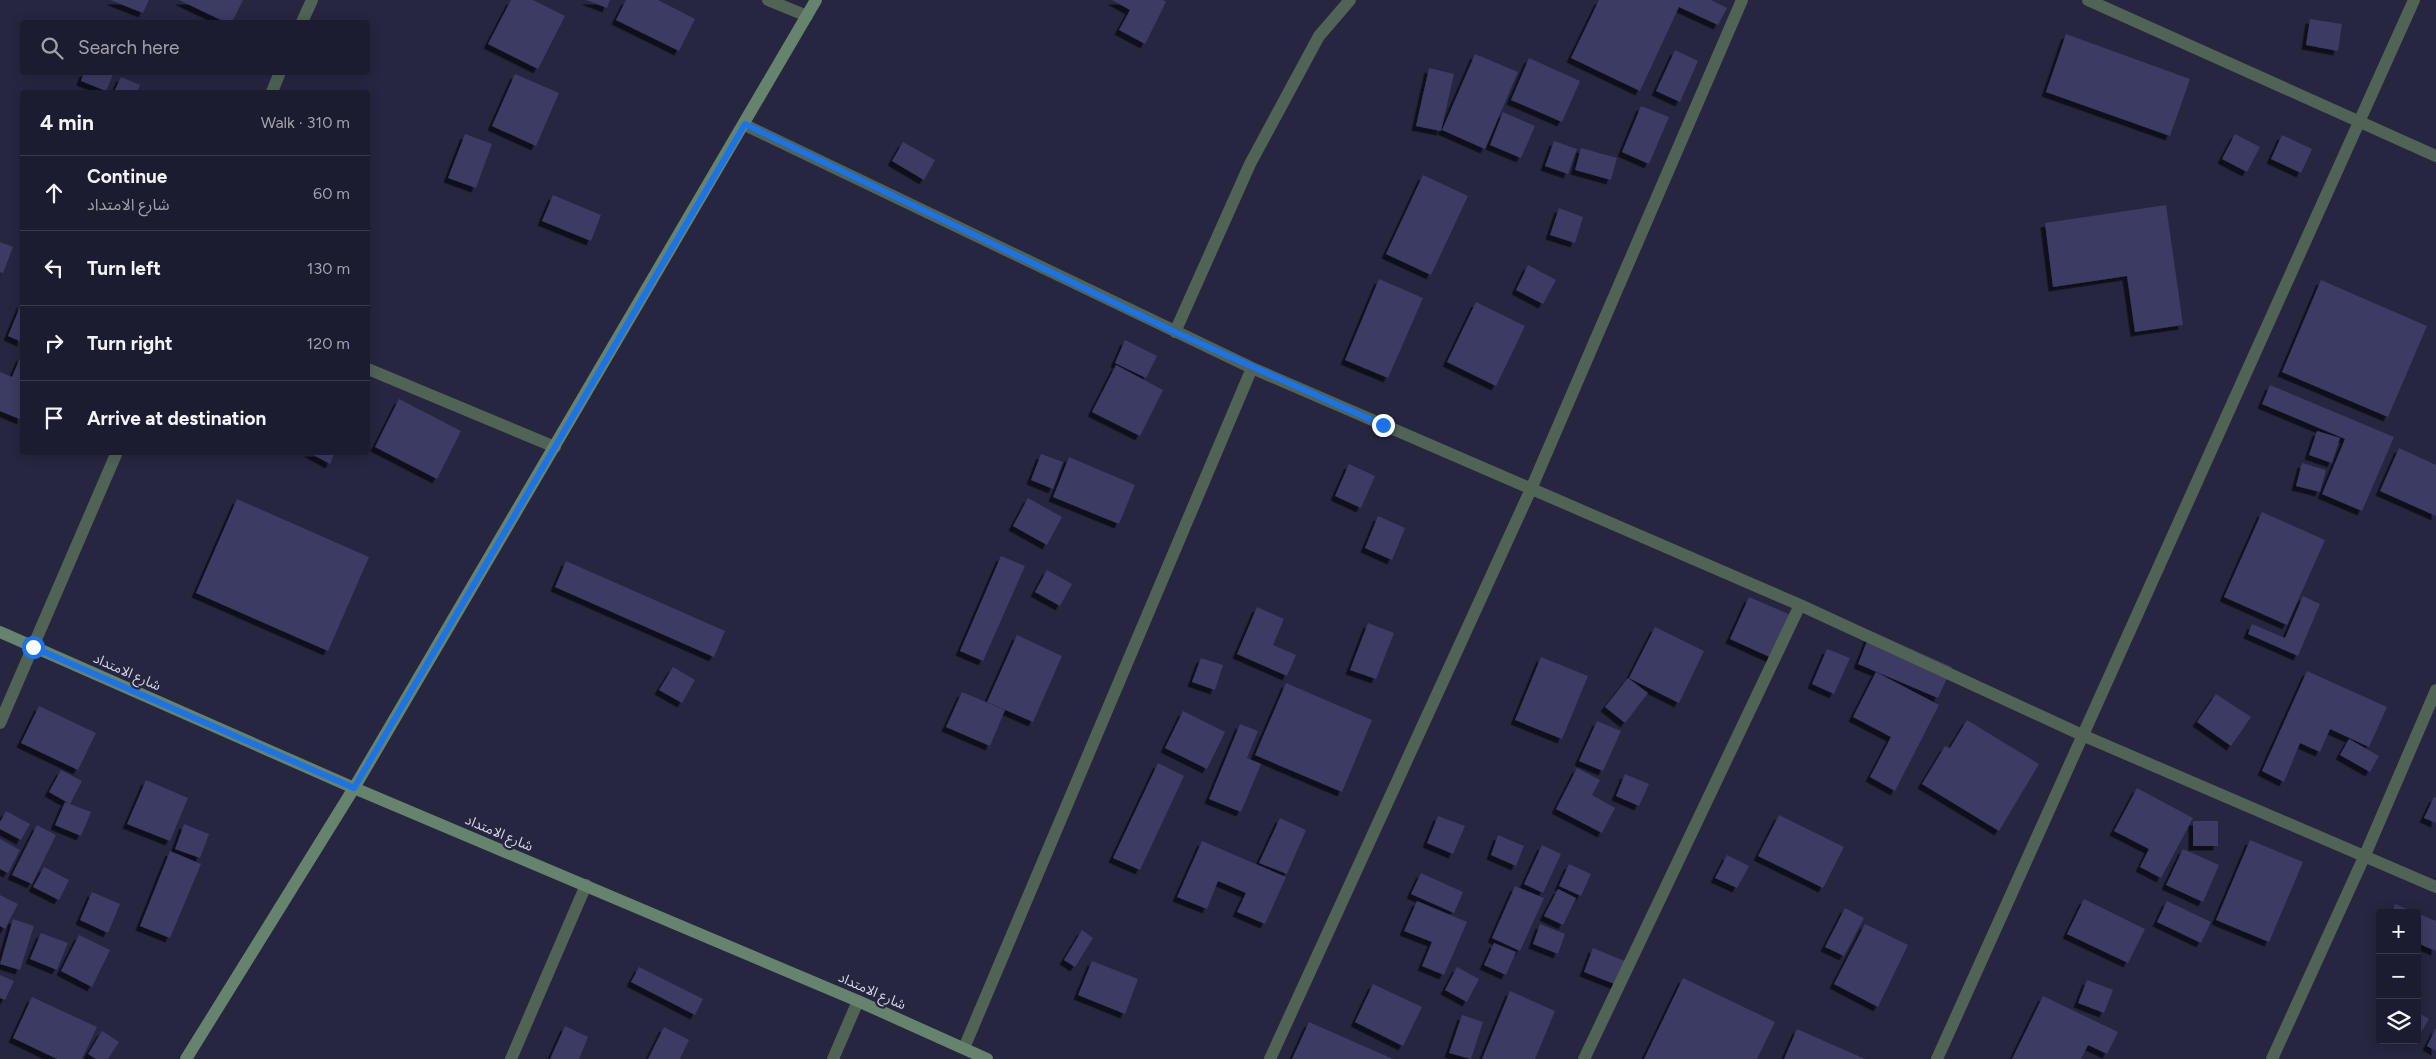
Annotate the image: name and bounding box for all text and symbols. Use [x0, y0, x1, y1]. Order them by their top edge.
search box [20, 20, 370, 75]
icon: search [38, 34, 66, 62]
text: Search here [78, 36, 180, 59]
text: 4 min [40, 110, 94, 135]
text: Walk · 310 m [261, 113, 350, 132]
text: Continue [87, 165, 167, 188]
icon: ahead [40, 179, 68, 207]
text: 60 m [313, 184, 350, 203]
text: شارع الامتداد [87, 195, 170, 214]
icon: left [40, 254, 68, 282]
text: Turn left [87, 257, 161, 280]
text: 130 m [307, 259, 350, 278]
icon: right [40, 329, 68, 357]
text: Turn right [87, 332, 173, 355]
text: 120 m [307, 334, 350, 353]
icon: arrive [40, 404, 68, 432]
text: Arrive at destination [87, 407, 266, 430]
route end [1372, 414, 1395, 437]
route start [22, 636, 45, 659]
street label: شارع الامتداد [90, 650, 163, 696]
street label: شارع الامتداد [462, 811, 536, 857]
map controls [2376, 909, 2421, 1044]
button: + [2376, 909, 2421, 954]
button: − [2376, 954, 2421, 999]
street label: شارع الامتداد [835, 969, 908, 1015]
button: layers [2376, 999, 2421, 1044]

